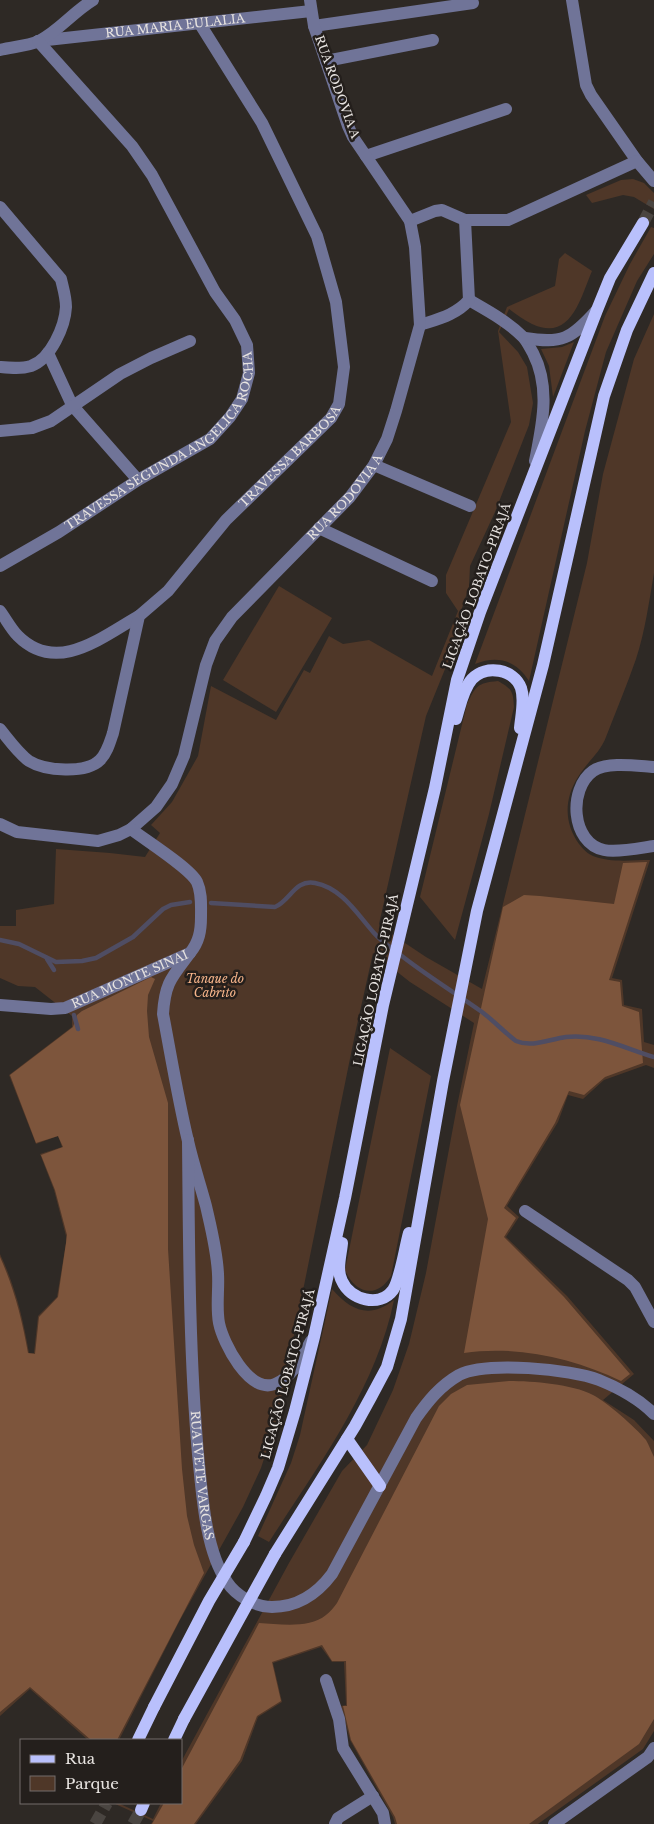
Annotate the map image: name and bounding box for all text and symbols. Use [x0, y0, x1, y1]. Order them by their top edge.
street label: RUA MARIA EULALIA [105, 10, 246, 41]
street label: RUA RODOVIA A [312, 33, 363, 141]
street label: TRAVESSA SEGUNDA ANGELICA ROCHA [62, 350, 256, 533]
street label: TRAVESSA BARBOSA [236, 402, 344, 510]
street label: RUA RODOVIA A [304, 451, 386, 543]
street label: LIGAÇÃO LOBATO-PIRAJÁ [439, 500, 514, 671]
street label: LIGAÇÃO LOBATO-PIRAJÁ [349, 892, 401, 1067]
street label: RUA MONTE SINAI [69, 947, 190, 1011]
park label: Tanque do Cabrito [186, 971, 244, 1000]
street label: LIGAÇÃO LOBATO-PIRAJÁ [257, 1286, 318, 1461]
street label: RUA IVETE VARGAS [188, 1410, 218, 1542]
legend [20, 1739, 182, 1804]
text: Rua [65, 1749, 96, 1768]
text: Parque [65, 1774, 119, 1793]

